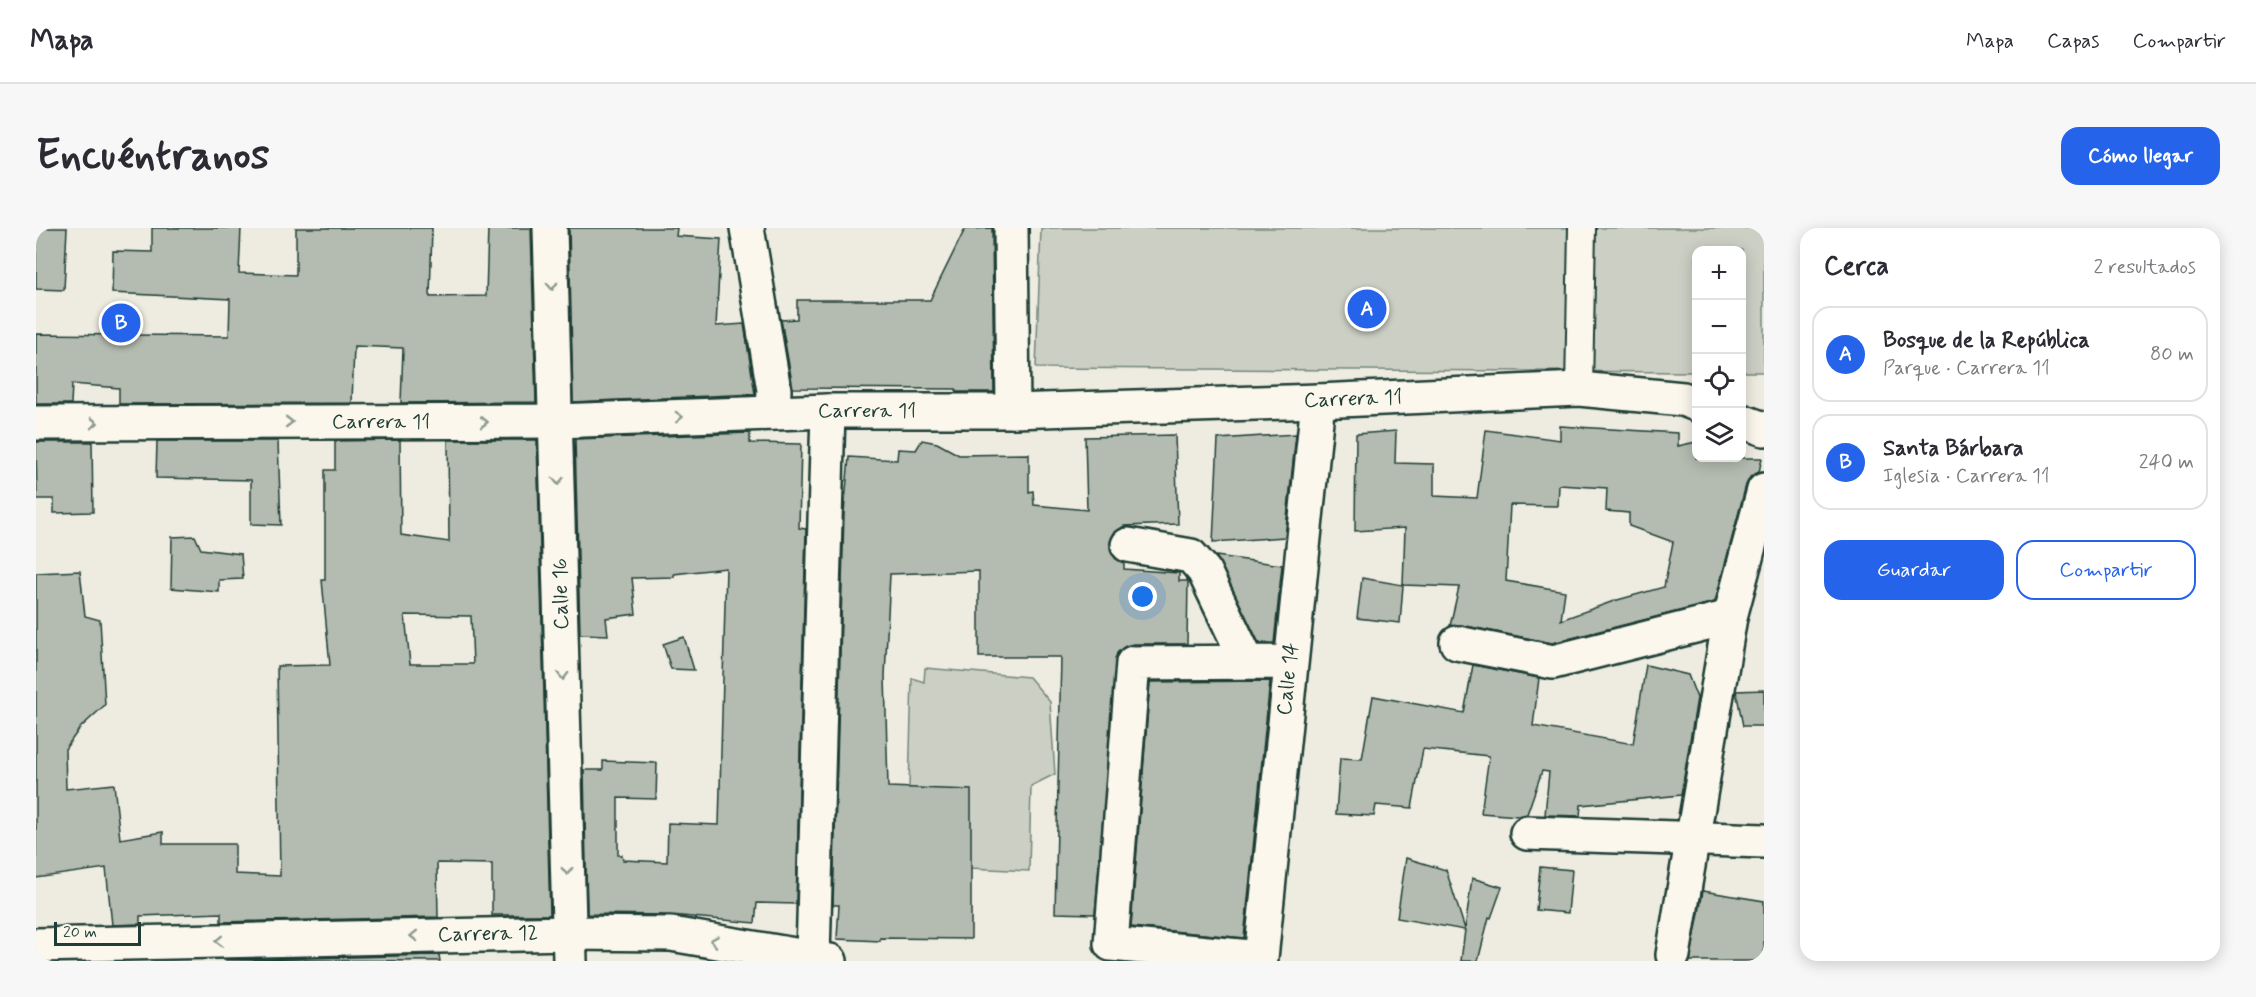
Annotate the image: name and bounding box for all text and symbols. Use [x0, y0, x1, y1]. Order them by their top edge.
text: Mapa [30, 23, 94, 60]
text: Mapa [1966, 27, 2014, 55]
text: Capas [2047, 27, 2100, 55]
text: Compartir [2133, 27, 2226, 55]
button: Cómo llegar [2061, 127, 2220, 185]
text: Encuéntranos [36, 129, 269, 184]
map controls [1692, 246, 1746, 462]
button: + [1692, 246, 1746, 300]
text: Cerca [1824, 250, 1889, 284]
text: 2 resultados [2093, 254, 2196, 281]
one-way arrow [546, 282, 558, 291]
pin: A [1348, 286, 1386, 332]
pin: B [102, 300, 140, 346]
button: − [1692, 300, 1746, 354]
text: Bosque de la República [1883, 327, 2090, 355]
text: A [1839, 341, 1852, 368]
text: 80 m [2150, 341, 2194, 368]
button: locate [1692, 354, 1746, 408]
text: Parque · Carrera 11 [1883, 355, 2050, 382]
street label: Carrera 11 [1303, 383, 1403, 415]
street label: Carrera 11 [818, 397, 916, 425]
street label: Carrera 11 [332, 408, 430, 436]
button: layers [1692, 408, 1746, 462]
one-way arrow [675, 410, 684, 423]
one-way arrow [285, 416, 294, 428]
one-way arrow [480, 416, 489, 428]
one-way arrow [90, 417, 99, 429]
text: Santa Bárbara [1883, 435, 2024, 463]
text: B [1839, 449, 1852, 476]
text: 240 m [2139, 449, 2194, 476]
text: Iglesia · Carrera 11 [1883, 463, 2050, 490]
one-way arrow [552, 477, 564, 486]
button: Guardar [1824, 540, 2004, 600]
button: Compartir [2016, 540, 2196, 600]
street label: Calle 16 [546, 558, 576, 630]
your location [1128, 582, 1157, 611]
street label: Calle 14 [1270, 641, 1306, 717]
one-way arrow [556, 672, 569, 681]
one-way arrow [561, 867, 573, 876]
scale bar [54, 919, 141, 946]
street label: Carrera 12 [437, 919, 539, 949]
text: 20 m [63, 922, 97, 943]
one-way arrow [410, 930, 419, 942]
one-way arrow [215, 934, 224, 947]
one-way arrow [709, 935, 719, 948]

